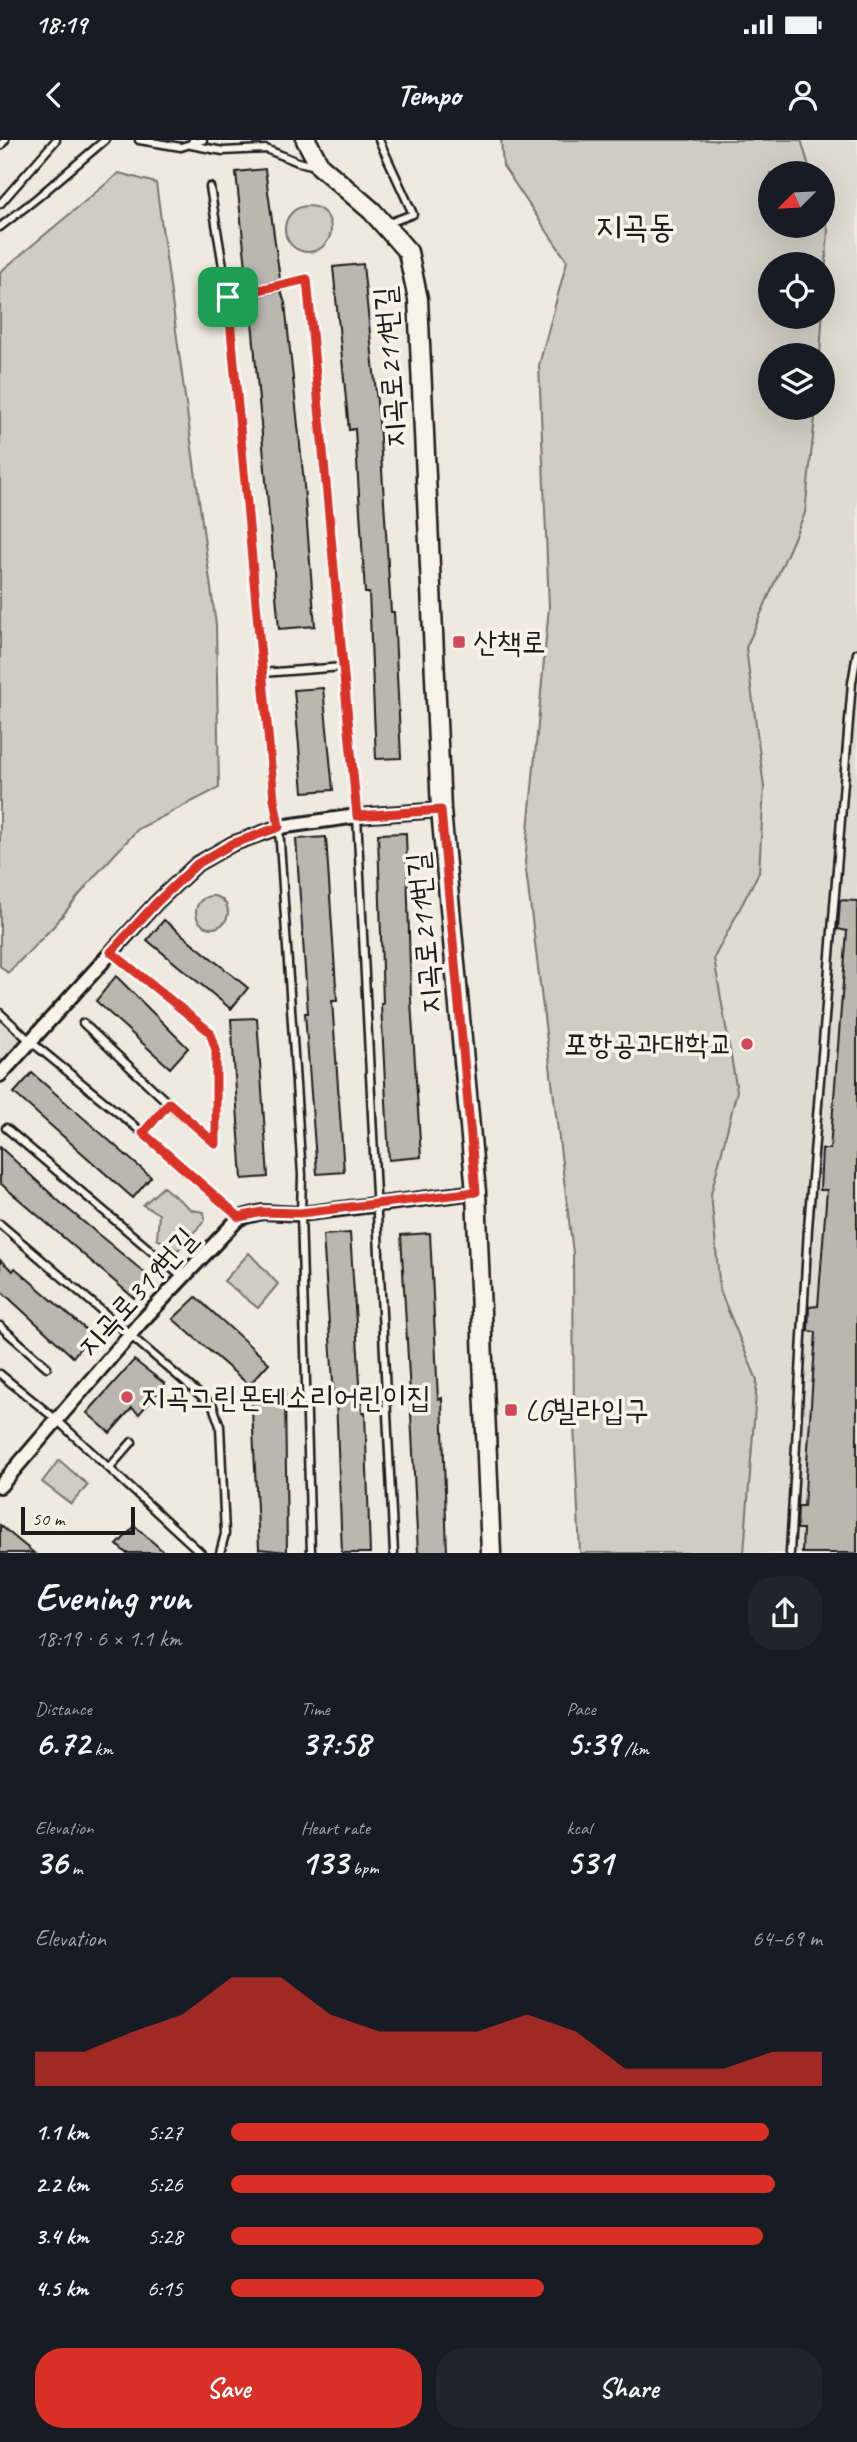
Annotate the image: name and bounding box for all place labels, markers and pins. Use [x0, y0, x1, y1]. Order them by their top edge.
pin [198, 267, 258, 327]
place label: 산책로 [473, 623, 545, 661]
marker: 산책로 [451, 634, 467, 650]
place label: 포항공과대학교 [564, 1025, 733, 1063]
marker: 포항공과대학교 [739, 1036, 755, 1052]
place label: 지곡그린몬테소리어린이집 [141, 1378, 431, 1416]
marker: 지곡그린몬테소리어린이집 [119, 1389, 135, 1405]
place label: LG빌라입구 [525, 1391, 649, 1429]
marker: LG빌라입구 [503, 1402, 519, 1418]

